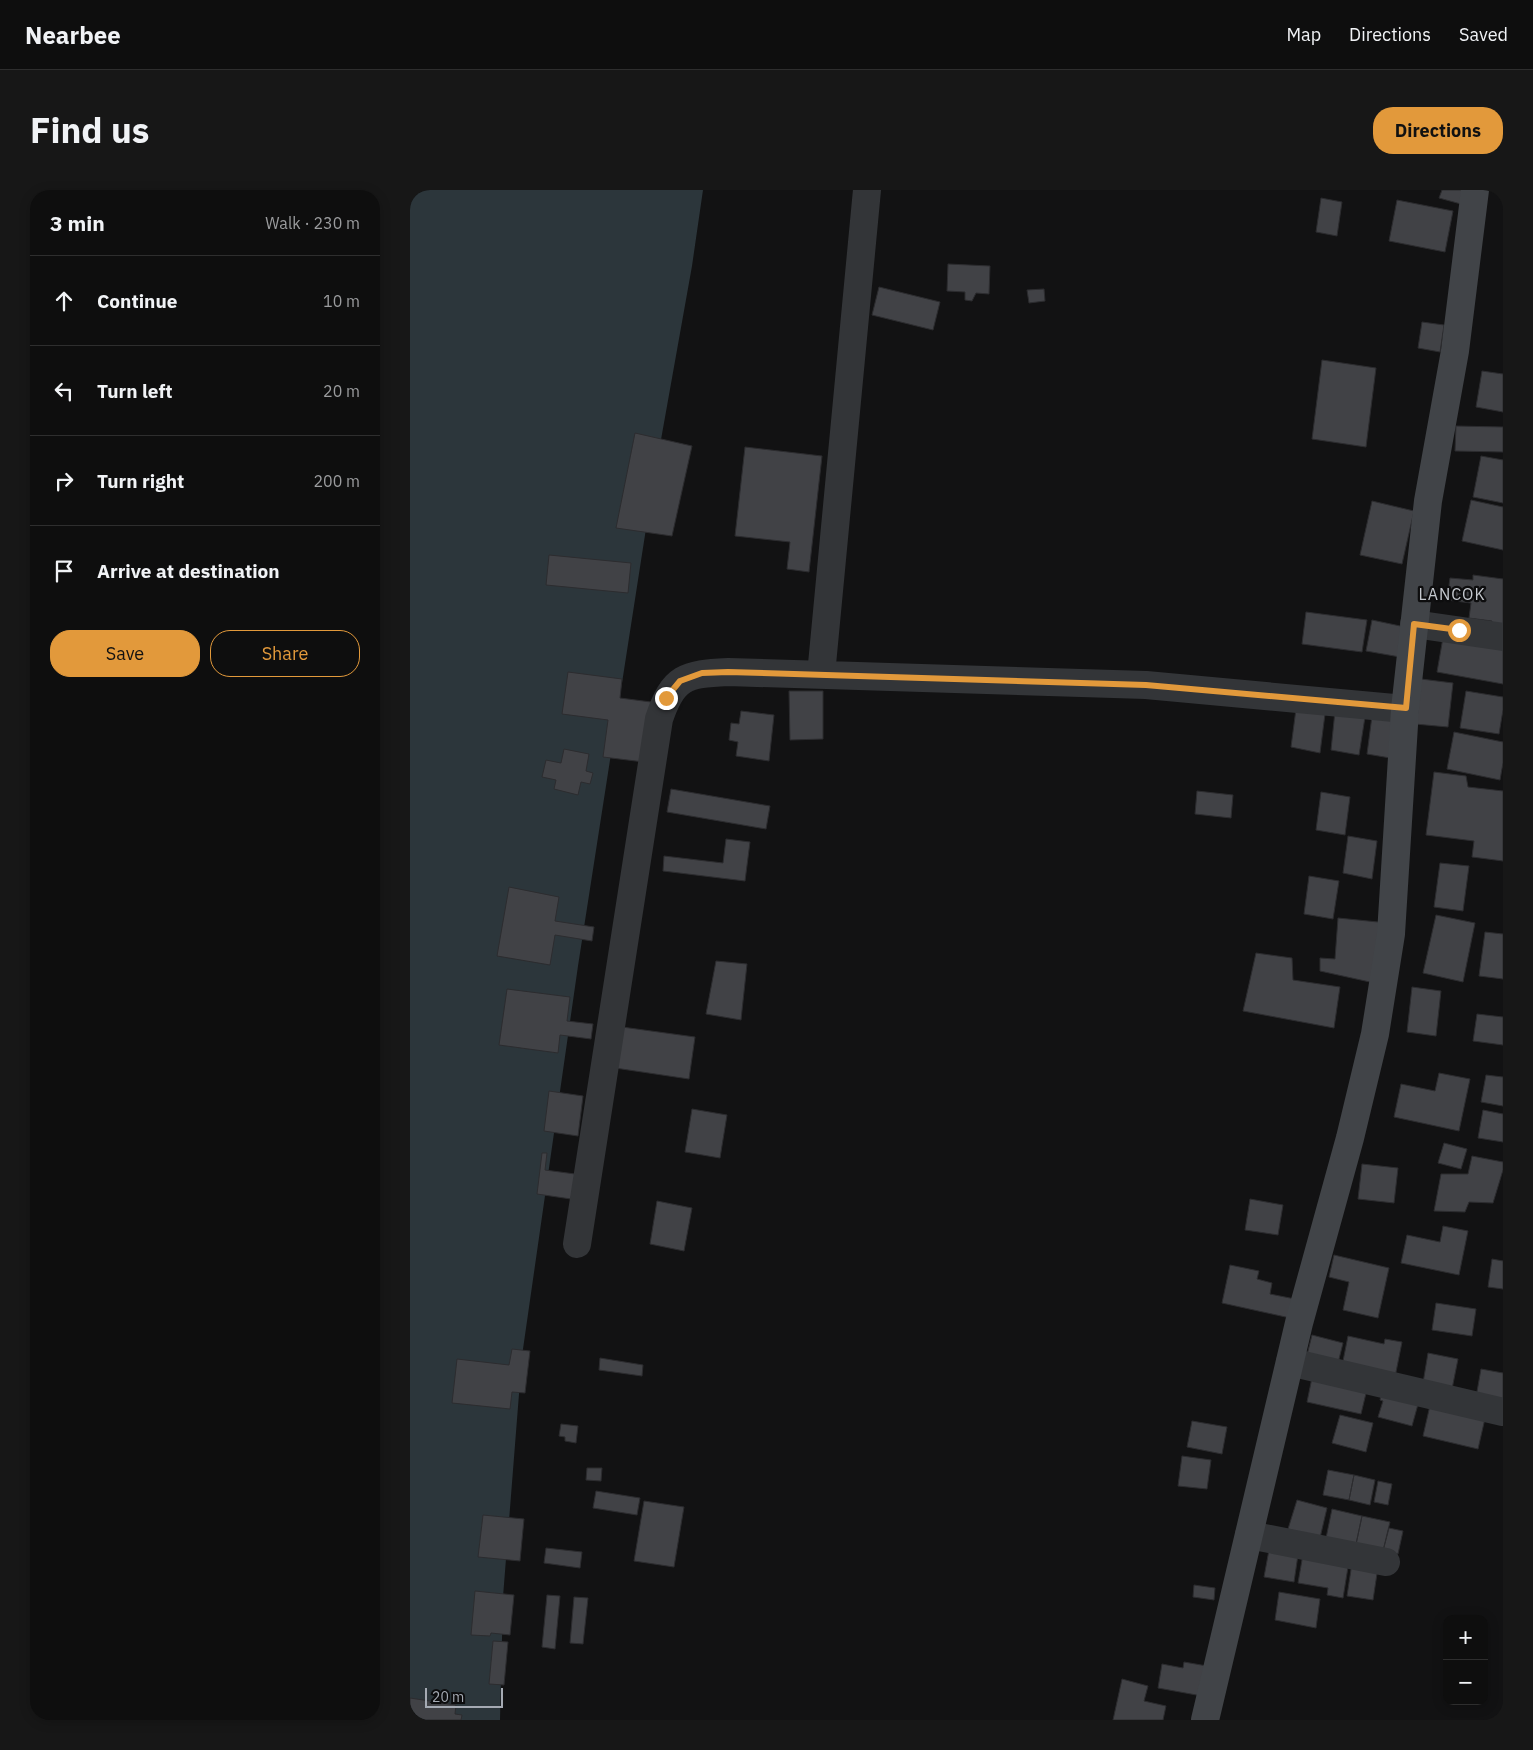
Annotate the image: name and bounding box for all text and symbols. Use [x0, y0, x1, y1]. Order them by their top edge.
text: Nearbee [25, 19, 121, 51]
text: Map [1286, 23, 1321, 46]
text: Directions [1349, 23, 1431, 46]
text: Saved [1459, 23, 1508, 46]
text: Find us [30, 107, 149, 153]
button: Directions [1373, 107, 1503, 154]
text: 3 min [50, 209, 105, 237]
text: Walk · 230 m [265, 213, 360, 233]
icon: ahead [50, 287, 78, 315]
text: Continue [97, 289, 177, 313]
text: 10 m [323, 291, 360, 311]
icon: left [50, 377, 78, 405]
text: Turn left [97, 379, 173, 403]
text: 20 m [323, 381, 360, 401]
icon: right [50, 467, 78, 495]
text: Turn right [97, 469, 184, 493]
text: 200 m [313, 471, 360, 491]
icon: arrive [50, 557, 78, 585]
text: Arrive at destination [97, 559, 280, 583]
district label: LANCOK [1418, 584, 1486, 604]
route start [1448, 619, 1471, 642]
button: Save [50, 630, 200, 677]
button: Share [210, 630, 360, 677]
route end [655, 687, 678, 710]
map controls [1443, 1615, 1488, 1705]
button: + [1443, 1615, 1488, 1660]
button: − [1443, 1660, 1488, 1705]
scale bar [425, 1685, 502, 1708]
text: 20 m [432, 1688, 464, 1706]

